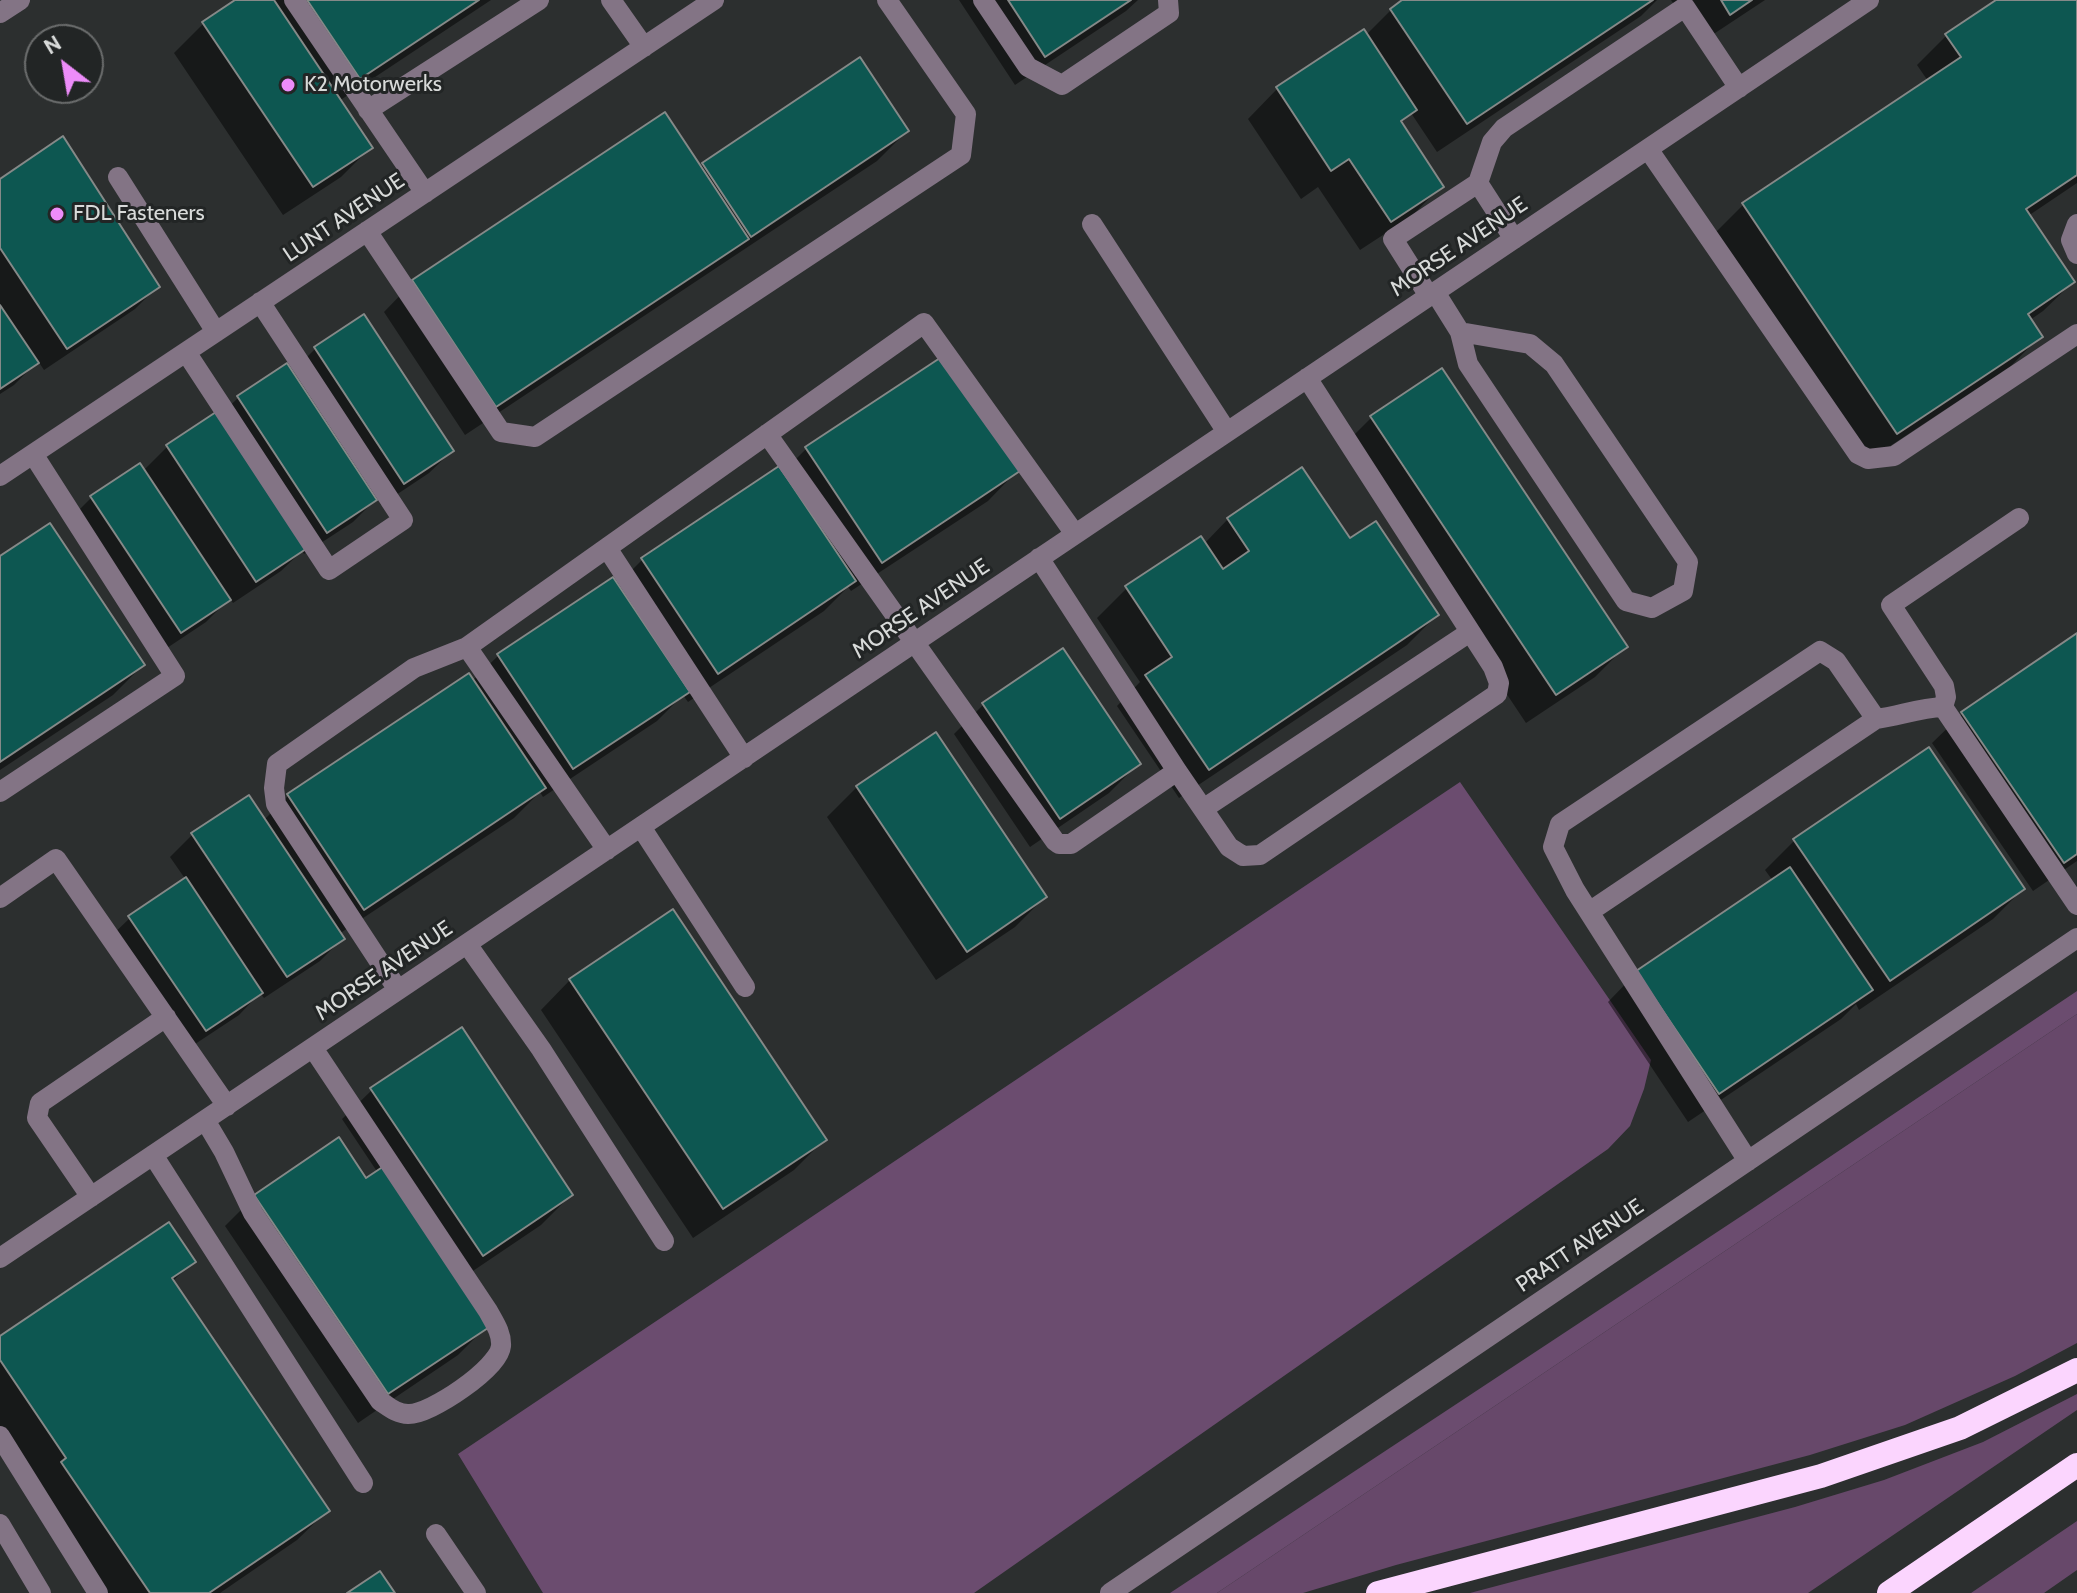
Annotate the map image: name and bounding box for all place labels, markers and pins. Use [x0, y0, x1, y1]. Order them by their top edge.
place label: K2 Motorwerks [304, 72, 442, 98]
marker: K2 Motorwerks [279, 76, 297, 94]
place label: FDL Fasteners [73, 201, 205, 227]
marker: FDL Fasteners [48, 205, 66, 223]

